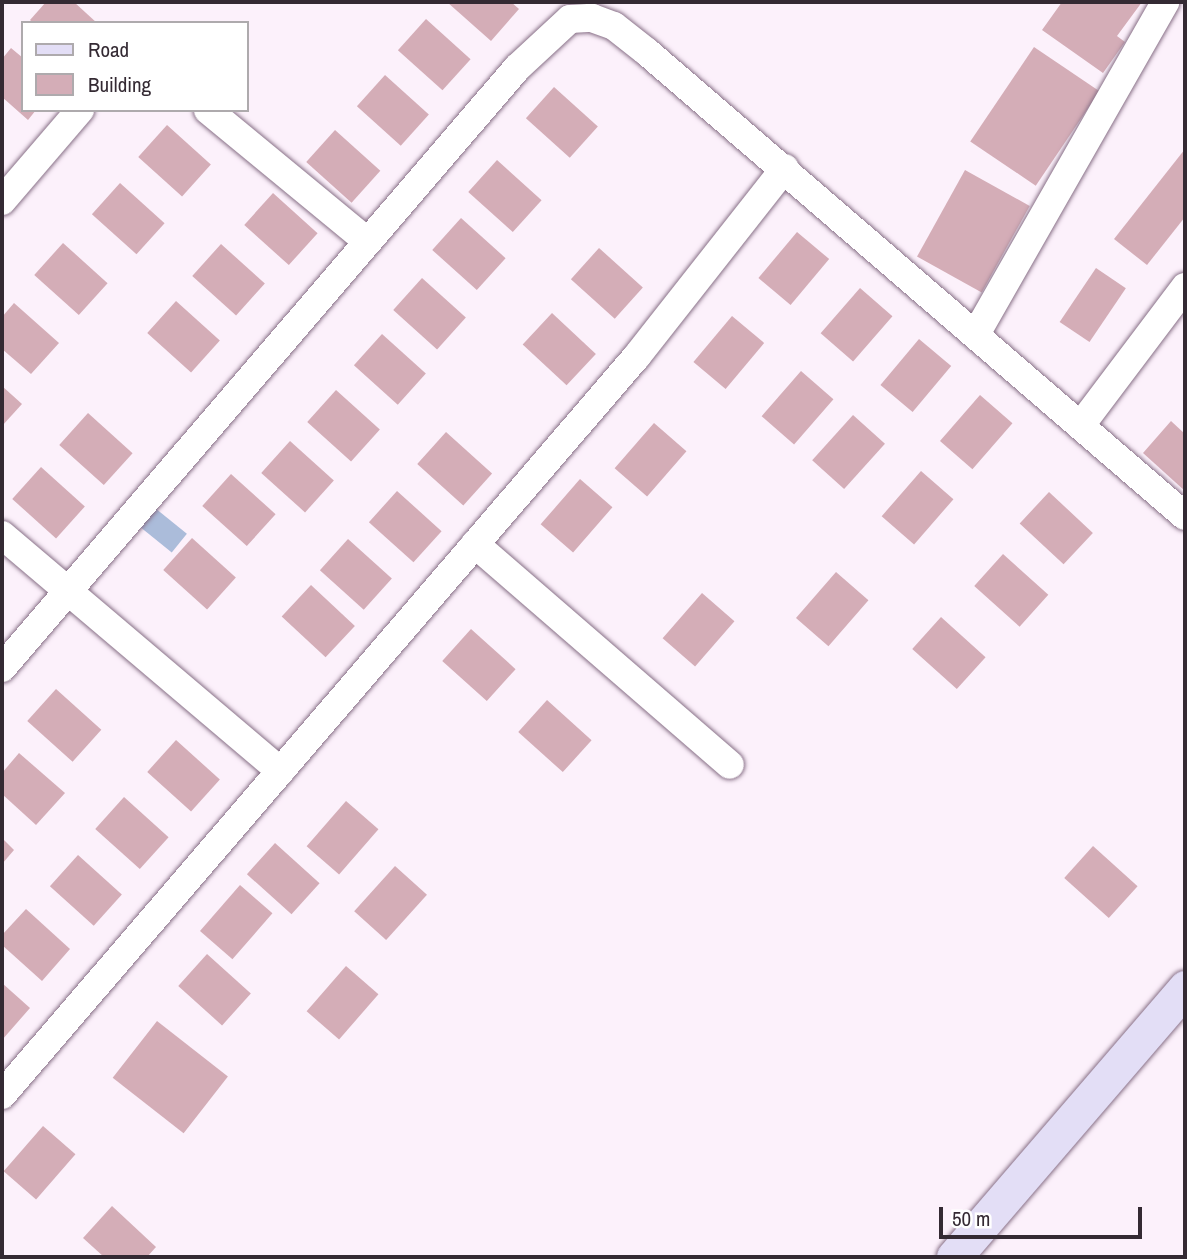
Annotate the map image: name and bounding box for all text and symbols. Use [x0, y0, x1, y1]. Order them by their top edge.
legend [21, 21, 248, 112]
text: Road [88, 35, 129, 64]
text: Building [88, 70, 151, 99]
scale bar [942, 1192, 1145, 1236]
text: 50 m [952, 1204, 990, 1233]

